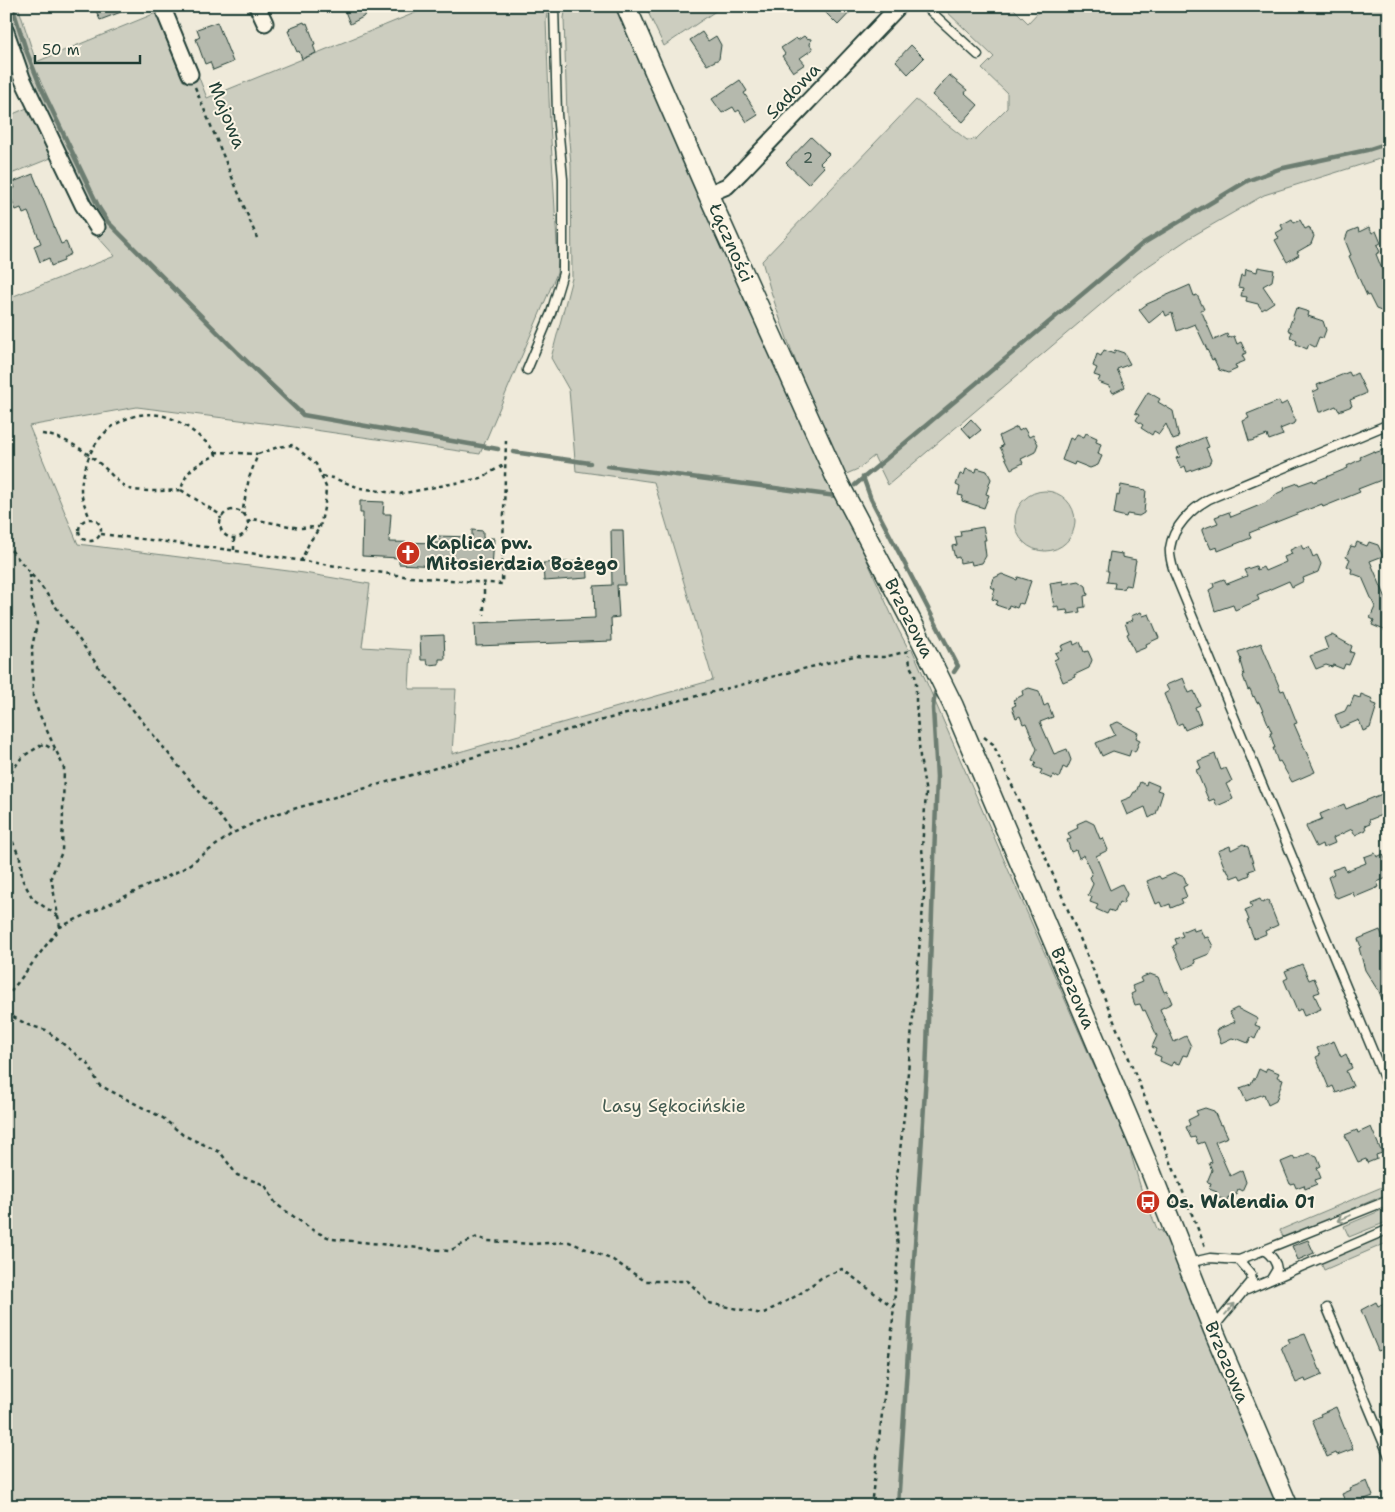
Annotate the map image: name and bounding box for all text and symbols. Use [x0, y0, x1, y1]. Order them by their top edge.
scale bar [35, 32, 140, 64]
text: 50 m [42, 40, 80, 60]
street label: Sadowa [760, 58, 826, 124]
street label: Majowa [203, 78, 251, 152]
house number: 2 [803, 148, 813, 168]
street label: Łączności [703, 199, 759, 286]
place label: Kaplica pw. Miłosierdzia Bożego [426, 531, 618, 576]
church icon: Kaplica pw. Miłosierdzia Bożego [395, 540, 421, 566]
street label: Brzozowa [879, 574, 939, 662]
street label: Brzozowa [1045, 943, 1101, 1033]
park label: Lasy Sękocińskie [602, 1094, 746, 1118]
bus stop icon: Os. Walendia 01 [1135, 1189, 1161, 1215]
place label: Os. Walendia 01 [1166, 1190, 1315, 1214]
one-way arrow [1337, 1214, 1352, 1223]
one-way arrow [1224, 1303, 1235, 1316]
street label: Brzozowa [1199, 1317, 1255, 1407]

